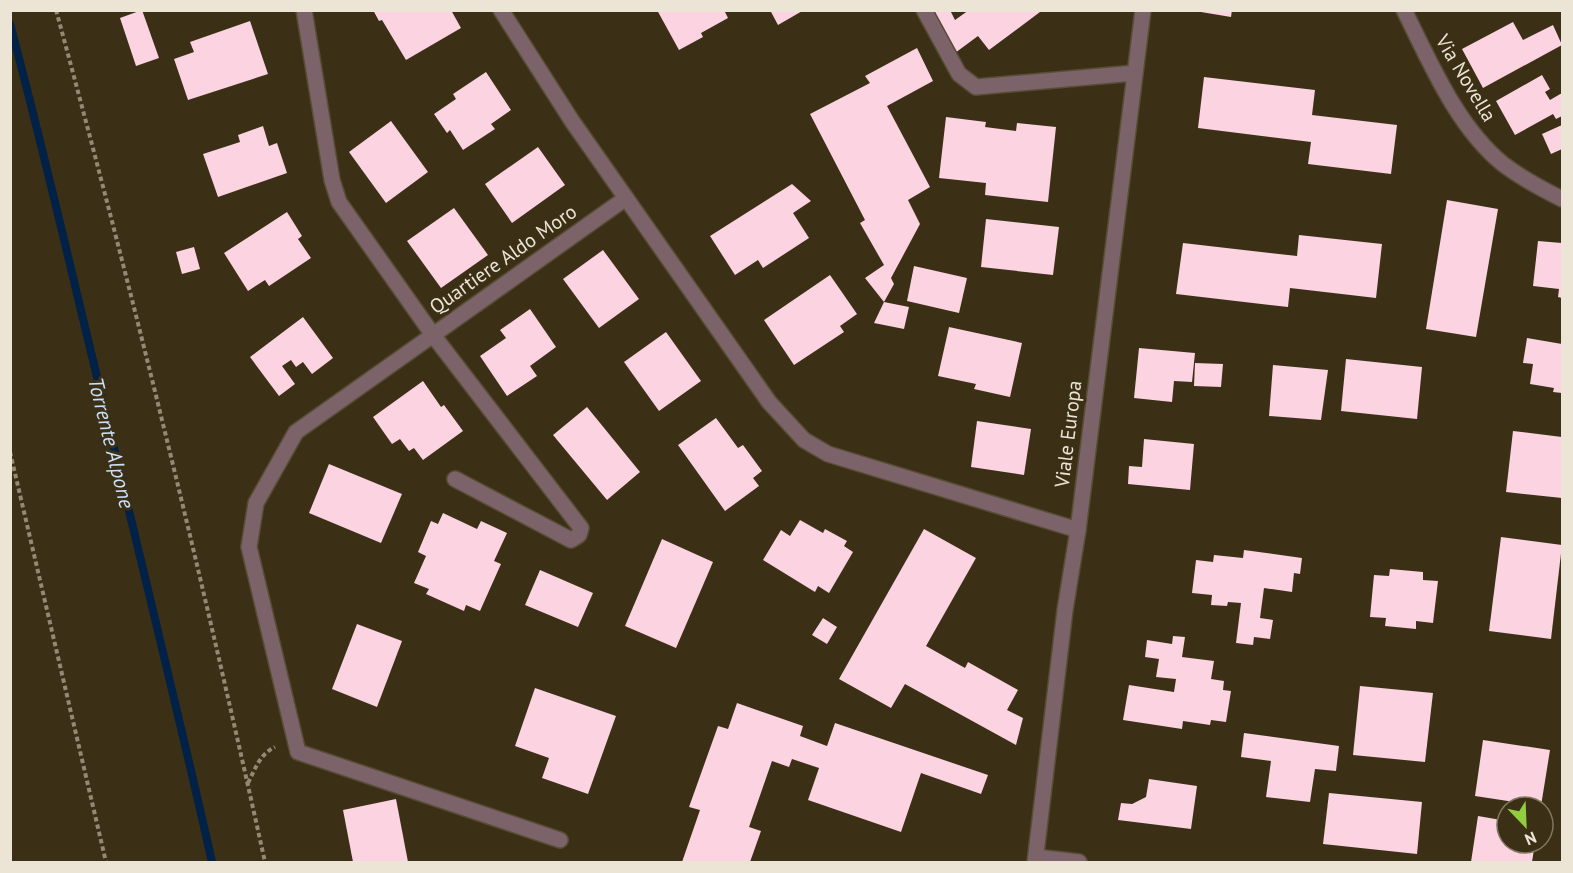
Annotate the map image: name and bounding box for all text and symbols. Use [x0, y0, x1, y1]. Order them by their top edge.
street label: Via Novella [1429, 29, 1502, 126]
street label: Quartiere Aldo Moro [424, 198, 582, 320]
water label: Torrente Alpone [82, 375, 141, 511]
street label: Viale Europa [1048, 379, 1087, 490]
north arrow [1495, 795, 1555, 855]
text: N [1522, 828, 1540, 850]

